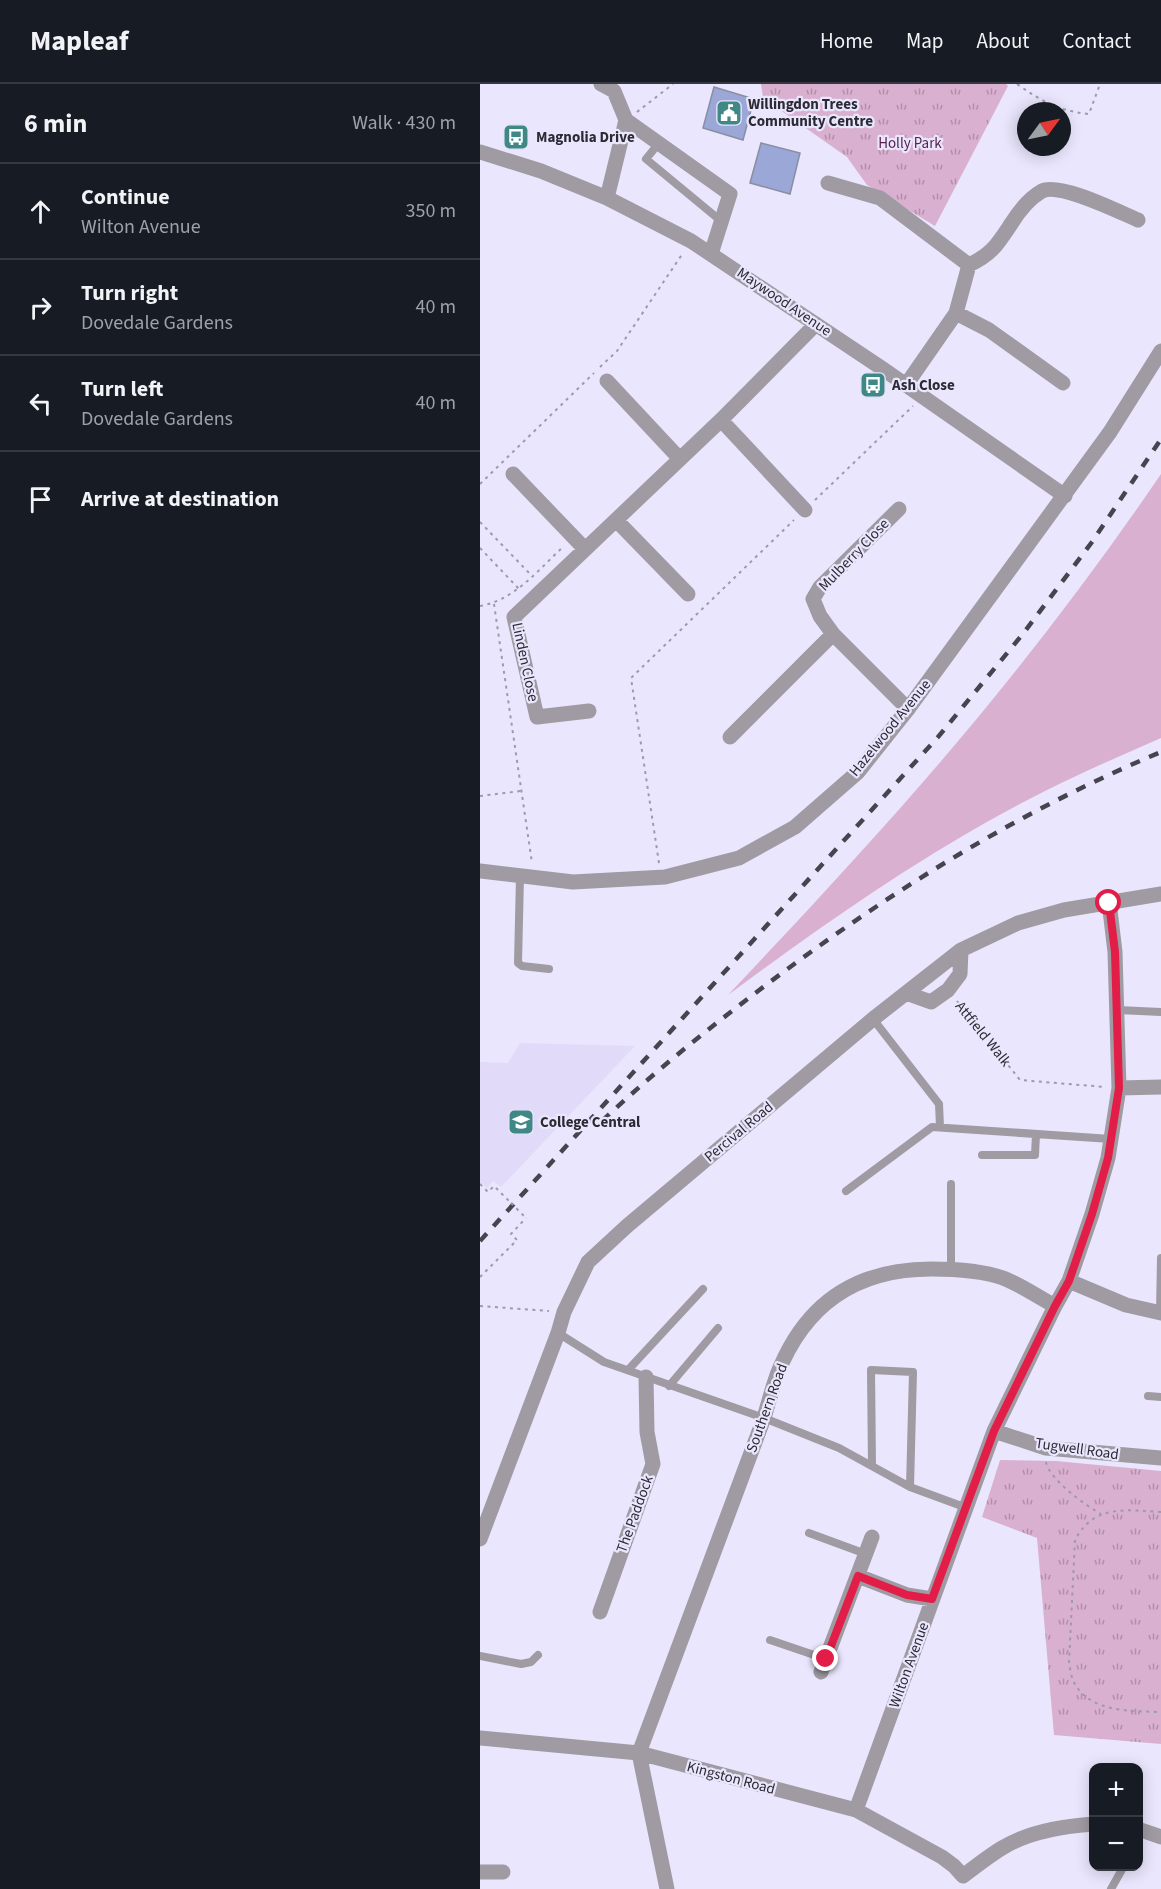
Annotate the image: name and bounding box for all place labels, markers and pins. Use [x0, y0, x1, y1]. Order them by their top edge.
place label: Willingdon Trees Community Centre [748, 94, 873, 132]
public building icon: Willingdon Trees Community Centre [714, 98, 744, 128]
bus stop icon: Magnolia Drive [501, 122, 531, 152]
place label: Magnolia Drive [536, 127, 635, 148]
bus stop icon: Ash Close [858, 370, 888, 400]
place label: Ash Close [891, 375, 955, 396]
school or university icon: College Central [506, 1107, 536, 1137]
place label: College Central [540, 1112, 641, 1133]

